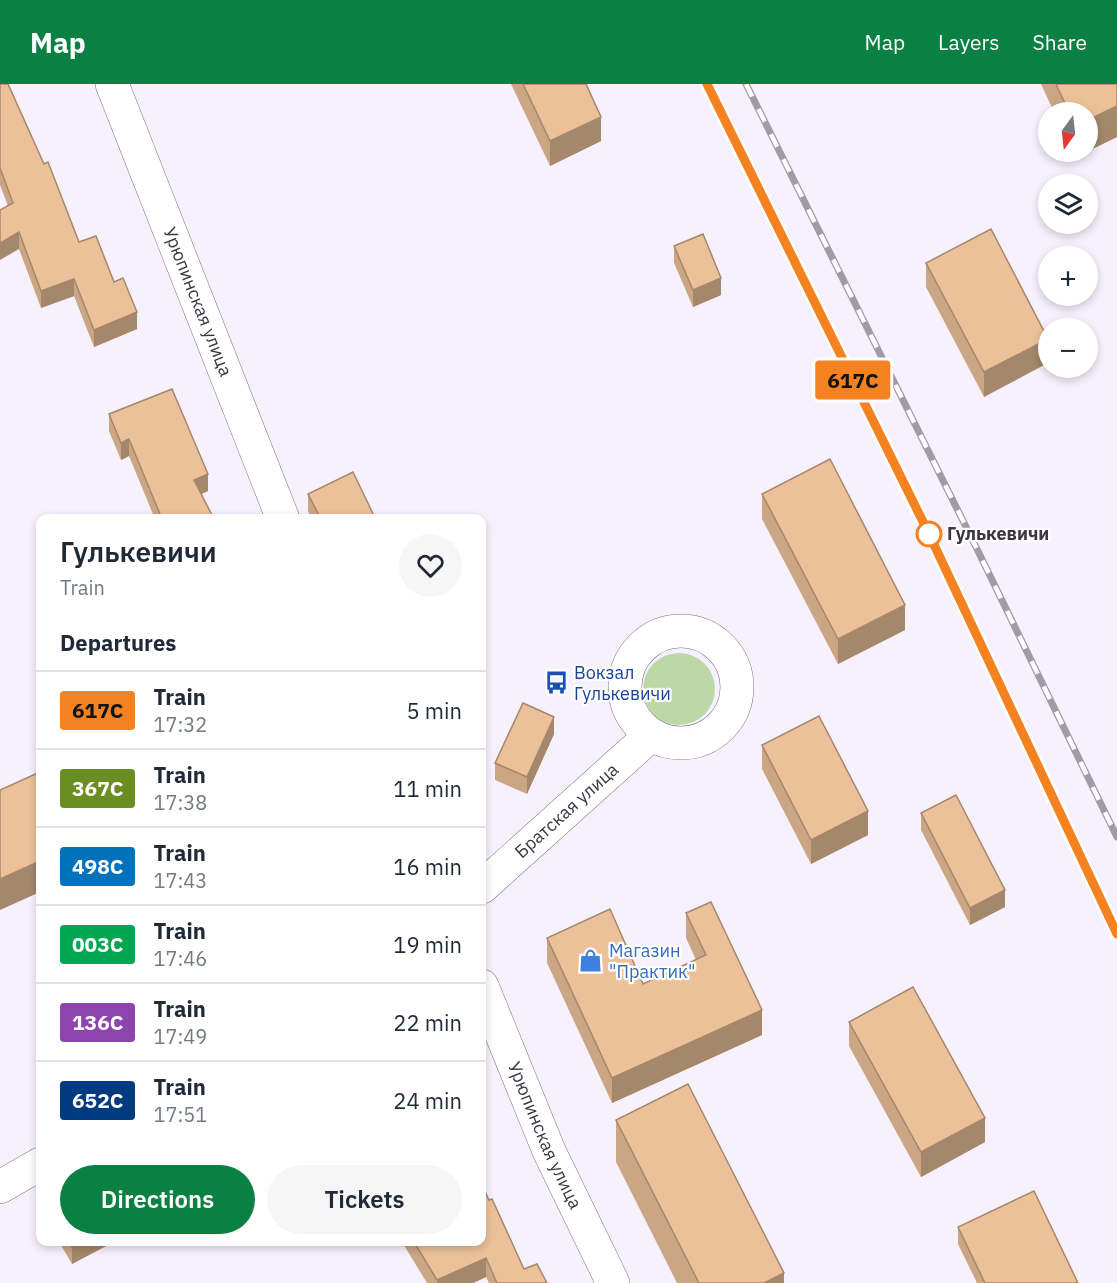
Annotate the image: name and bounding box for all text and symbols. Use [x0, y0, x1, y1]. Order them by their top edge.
text: Map [30, 24, 86, 61]
text: Map [865, 28, 905, 56]
text: Layers [938, 28, 1000, 56]
text: Share [1033, 28, 1087, 56]
north arrow [1038, 102, 1098, 162]
map controls [1038, 102, 1098, 378]
button: layers [1038, 174, 1098, 234]
street label: Урюпинская улица [158, 224, 238, 380]
button: + [1038, 246, 1098, 306]
button: − [1038, 318, 1098, 378]
line badge: 617C [811, 360, 895, 400]
text: 617C [827, 366, 879, 394]
marker: Гулькевичи [916, 521, 942, 547]
place label: Гулькевичи [947, 522, 1049, 545]
text: Гулькевичи [60, 533, 217, 570]
button: heart [399, 534, 462, 597]
text: Train [60, 574, 105, 601]
text: Departures [60, 628, 176, 657]
place label: Вокзал Гулькевичи [574, 661, 671, 705]
bus stop icon: Вокзал Гулькевичи [543, 670, 569, 696]
text: Train [153, 682, 206, 711]
text: 617C [72, 696, 123, 724]
text: 5 min [406, 696, 462, 725]
text: 17:32 [153, 711, 207, 738]
street label: Братская улица [510, 758, 623, 863]
text: Train [153, 760, 206, 789]
text: 367С [72, 774, 123, 802]
text: 11 min [393, 774, 462, 803]
text: 17:38 [153, 789, 207, 816]
text: Train [153, 838, 206, 867]
text: 498С [72, 852, 123, 880]
text: 16 min [393, 852, 462, 881]
text: 17:43 [153, 867, 207, 894]
text: Train [153, 916, 206, 945]
text: 003С [72, 930, 123, 958]
text: 19 min [393, 930, 462, 959]
place label: Магазин "Практик" [609, 939, 696, 983]
text: 17:46 [153, 945, 207, 972]
shop icon: Магазин "Практик" [578, 948, 604, 974]
text: Train [153, 994, 206, 1023]
text: 136С [72, 1008, 123, 1036]
text: 22 min [393, 1008, 462, 1037]
text: 17:49 [153, 1023, 207, 1050]
street label: Урюпинская улица [503, 1058, 587, 1213]
text: Train [153, 1072, 206, 1101]
text: 652С [72, 1086, 123, 1114]
text: 24 min [393, 1086, 462, 1115]
text: 17:51 [153, 1101, 207, 1128]
button: Directions [60, 1165, 255, 1234]
button: Tickets [267, 1165, 462, 1234]

